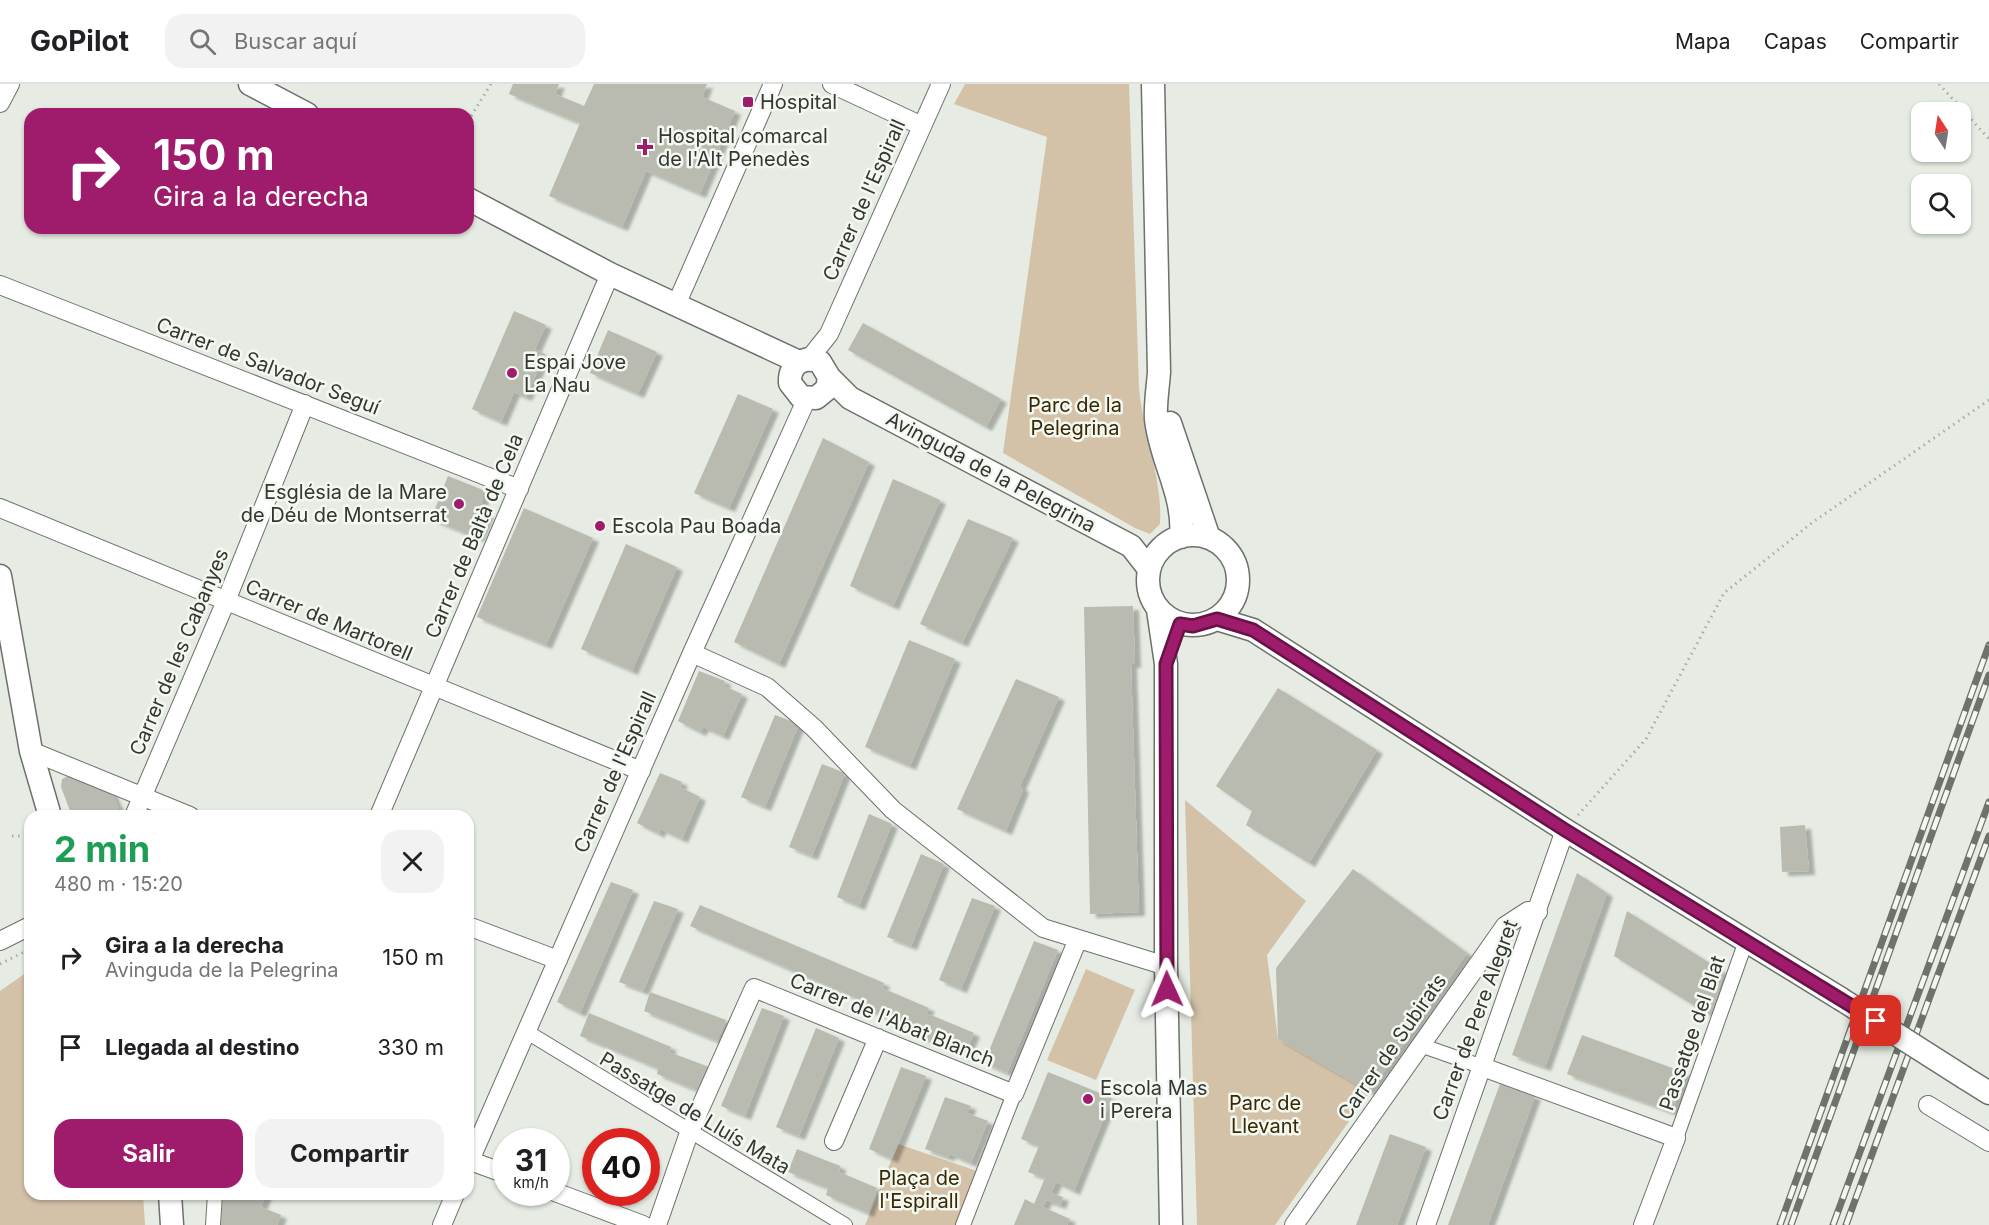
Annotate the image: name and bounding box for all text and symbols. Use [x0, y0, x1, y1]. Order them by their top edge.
search box [165, 14, 585, 68]
text: GoPilot [30, 24, 129, 58]
icon: search [186, 25, 219, 58]
text: Buscar aquí [234, 28, 357, 54]
text: Mapa [1675, 29, 1731, 54]
text: Capas [1764, 29, 1827, 54]
text: Compartir [1860, 29, 1959, 54]
place label: Hospital [760, 90, 837, 114]
marker: Hospital [741, 95, 755, 109]
north arrow [1911, 102, 1971, 162]
map controls [1911, 102, 1971, 234]
street label: Carrer de l'Espirall [818, 116, 910, 284]
place label: Hospital comarcal de l'Alt Penedès [658, 124, 828, 171]
text: 150 m [153, 129, 275, 180]
icon: right [54, 132, 132, 210]
marker: Hospital comarcal de l'Alt Penedès [636, 138, 654, 156]
button: search [1911, 174, 1971, 234]
text: Gira a la derecha [153, 180, 369, 213]
street label: Carrer de Salvador Seguí [153, 312, 383, 420]
place label: Espai Jove La Nau [524, 350, 626, 397]
marker: Espai Jove La Nau [505, 366, 519, 380]
park label: Parc de la Pelegrina [1028, 393, 1122, 440]
street label: Avinguda de la Pelegrina [882, 407, 1100, 537]
street label: Carrer de Baltà de Cela [420, 430, 528, 642]
place label: Església de la Mare de Déu de Montserrat [241, 480, 447, 527]
marker: Església de la Mare de Déu de Montserrat [452, 497, 466, 511]
place label: Escola Pau Boada [612, 514, 781, 538]
marker: Escola Pau Boada [593, 519, 607, 533]
street label: Carrer de les Cabanyes [125, 545, 233, 759]
street label: Carrer de Martorell [242, 574, 416, 666]
street label: Carrer de l'Espirall [569, 688, 661, 856]
text: 2 min [54, 827, 150, 871]
button: close [381, 830, 444, 893]
text: 480 m · 15:20 [54, 872, 183, 896]
street label: Carrer de Pere Alegret [1427, 916, 1523, 1124]
text: Gira a la derecha [105, 932, 284, 958]
icon: right [54, 941, 87, 974]
text: 150 m [382, 944, 444, 970]
street label: Passatge del Blat [1654, 952, 1730, 1114]
position arrow [1135, 957, 1199, 1021]
text: Avinguda de la Pelegrina [105, 958, 339, 982]
street label: Carrer de l'Abat Blanch [786, 968, 998, 1072]
street label: Carrer de Subirats [1333, 969, 1451, 1125]
pin [1850, 995, 1901, 1046]
icon: arrive [1859, 1004, 1892, 1037]
icon: arrive [54, 1031, 87, 1064]
text: Llegada al destino [105, 1034, 299, 1060]
text: 330 m [377, 1034, 444, 1060]
street label: Passatge de Lluís Mata [595, 1047, 795, 1179]
place label: Escola Mas i Perera [1100, 1076, 1208, 1123]
park label: Parc de Llevant [1229, 1091, 1301, 1138]
marker: Escola Mas i Perera [1081, 1092, 1095, 1106]
button: Salir [54, 1119, 243, 1188]
button: Compartir [255, 1119, 444, 1188]
speed limit sign: 40 [582, 1128, 660, 1206]
text: 31 [515, 1142, 547, 1178]
park label: Plaça de l'Espirall [878, 1166, 960, 1213]
text: km/h [513, 1173, 549, 1192]

